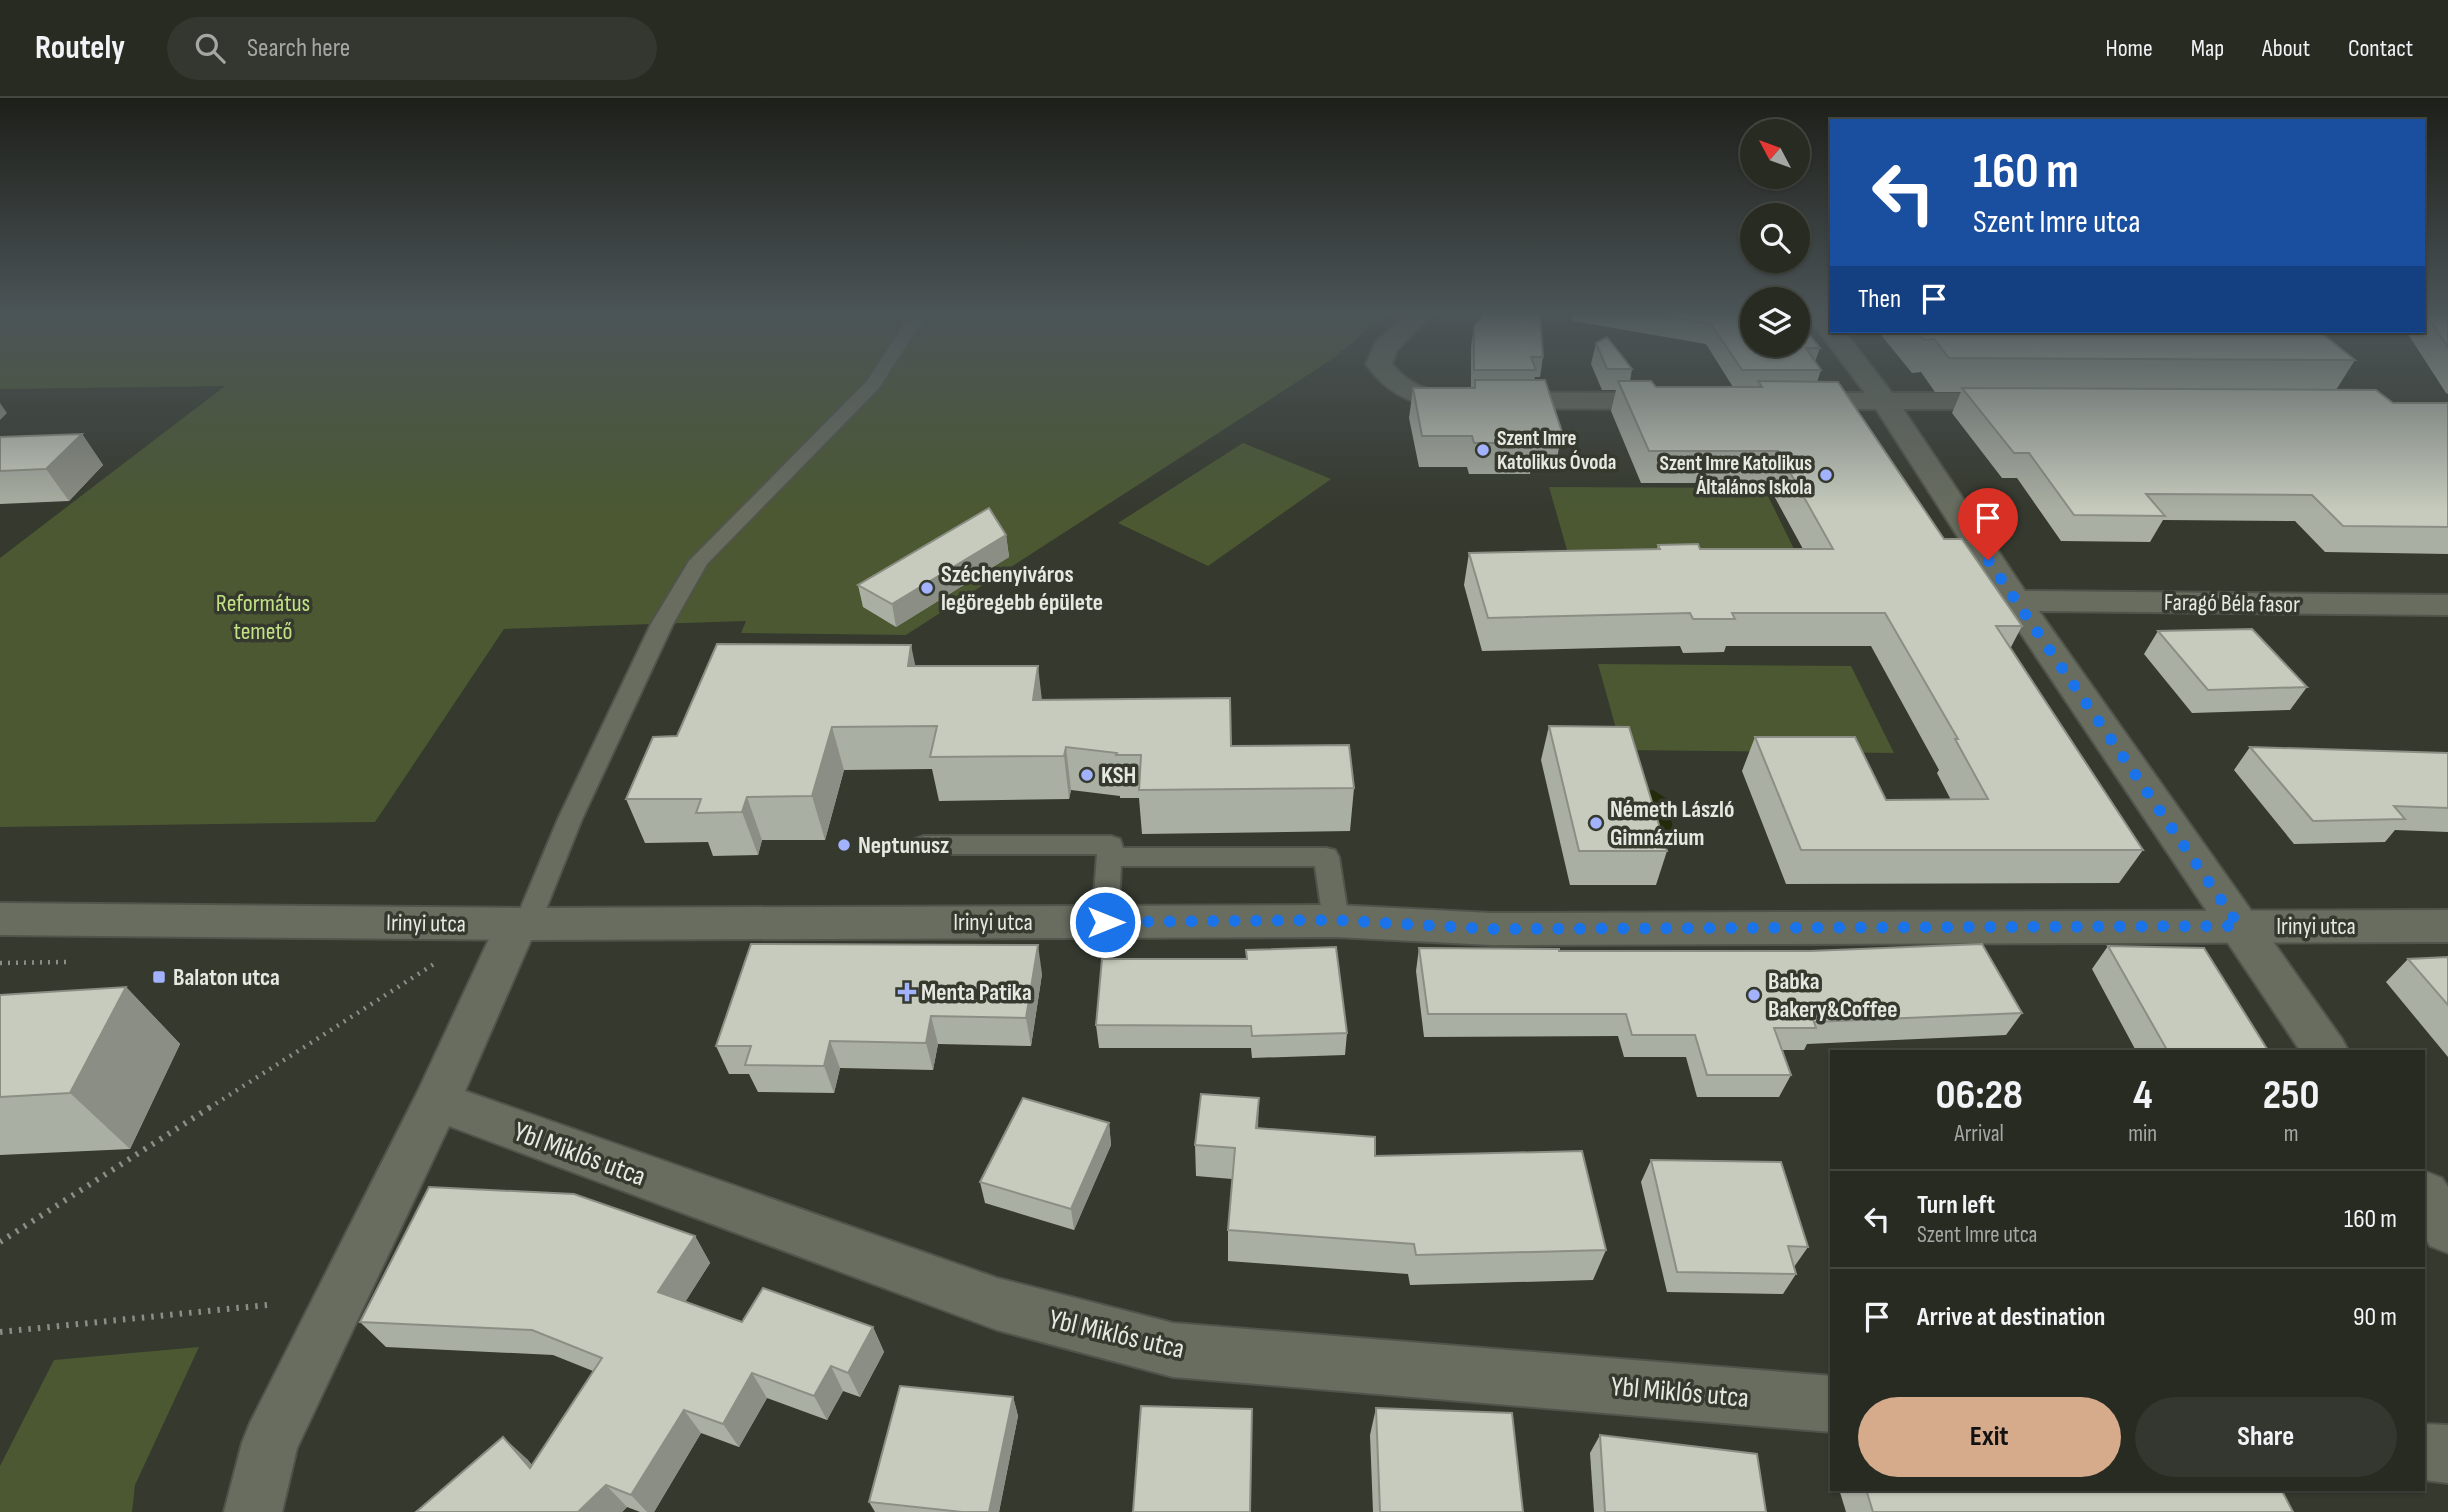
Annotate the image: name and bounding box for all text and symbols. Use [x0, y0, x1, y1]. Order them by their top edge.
search box [167, 17, 657, 80]
text: Routely [35, 28, 125, 68]
icon: search [191, 29, 229, 67]
text: Search here [247, 33, 350, 64]
text: Home [2105, 34, 2153, 63]
text: Map [2191, 34, 2224, 63]
text: About [2262, 34, 2310, 63]
text: Contact [2348, 34, 2413, 63]
north arrow [1740, 119, 1810, 189]
map controls [1740, 119, 1810, 357]
text: 160 m [1973, 143, 2079, 202]
icon: left [1858, 147, 1949, 238]
button: search [1740, 203, 1810, 273]
text: Szent Imre utca [1973, 203, 2141, 242]
icon: arrive [1915, 280, 1953, 318]
text: Then [1858, 284, 1901, 315]
button: layers [1740, 287, 1810, 357]
place label: Szent Imre Katolikus Óvoda [1497, 426, 1616, 475]
marker: Szent Imre Katolikus Óvoda [1475, 442, 1491, 458]
place label: Szent Imre Katolikus Általános Iskola [1660, 451, 1812, 500]
marker: Szent Imre Katolikus Általános Iskola [1818, 467, 1834, 483]
pin [1958, 488, 2018, 560]
icon: arrive [1969, 499, 2007, 537]
place label: Széchenyiváros legöregebb épülete [941, 560, 1103, 617]
marker: Széchenyiváros legöregebb épülete [919, 580, 935, 596]
street label: Faragó Béla fasor [2164, 588, 2300, 619]
park label: Református temető [216, 589, 310, 646]
place label: KSH [1101, 761, 1136, 790]
marker: KSH [1079, 767, 1095, 783]
place label: Németh László Gimnázium [1610, 795, 1734, 852]
marker: Németh László Gimnázium [1588, 815, 1604, 831]
place label: Neptunusz [858, 831, 949, 860]
marker: Neptunusz [836, 837, 852, 853]
position arrow [1068, 885, 1142, 959]
street label: Irinyi utca [386, 908, 466, 939]
street label: Irinyi utca [953, 908, 1033, 937]
street label: Irinyi utca [2276, 912, 2356, 941]
place label: Balaton utca [173, 963, 280, 992]
place label: Babka Bakery&Coffee [1768, 967, 1897, 1024]
marker: Balaton utca [151, 969, 167, 985]
place label: Menta Patika [921, 978, 1032, 1007]
marker: Menta Patika [899, 984, 915, 1000]
marker: Babka Bakery&Coffee [1746, 987, 1762, 1003]
text: 06:28 [1935, 1070, 2023, 1121]
text: 4 [2133, 1070, 2153, 1121]
text: 250 [2263, 1070, 2320, 1121]
street label: Ybl Miklós utca [509, 1115, 650, 1194]
text: Arrival [1954, 1120, 2004, 1148]
text: min [2128, 1120, 2157, 1148]
text: m [2284, 1120, 2298, 1148]
text: Turn left [1917, 1190, 1995, 1221]
icon: left [1858, 1200, 1896, 1238]
text: 160 m [2344, 1204, 2397, 1235]
text: Szent Imre utca [1917, 1221, 2037, 1249]
icon: arrive [1858, 1298, 1896, 1336]
text: Arrive at destination [1917, 1302, 2105, 1333]
text: 90 m [2353, 1302, 2397, 1333]
street label: Ybl Miklós utca [1046, 1303, 1188, 1366]
street label: Ybl Miklós utca [1610, 1370, 1750, 1415]
button: Exit [1858, 1397, 2121, 1477]
button: Share [2135, 1397, 2397, 1477]

